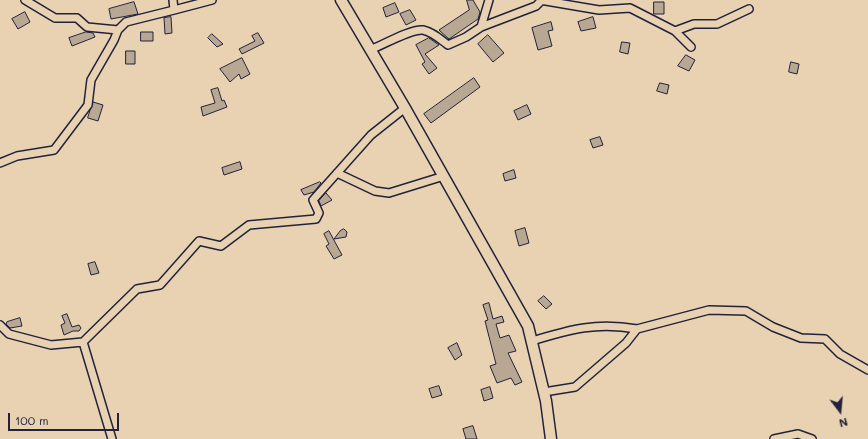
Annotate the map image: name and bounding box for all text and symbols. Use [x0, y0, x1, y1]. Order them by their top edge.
north arrow [820, 391, 860, 431]
scale bar [10, 405, 121, 431]
text: 100 m [15, 412, 49, 428]
text: N [837, 415, 850, 431]

